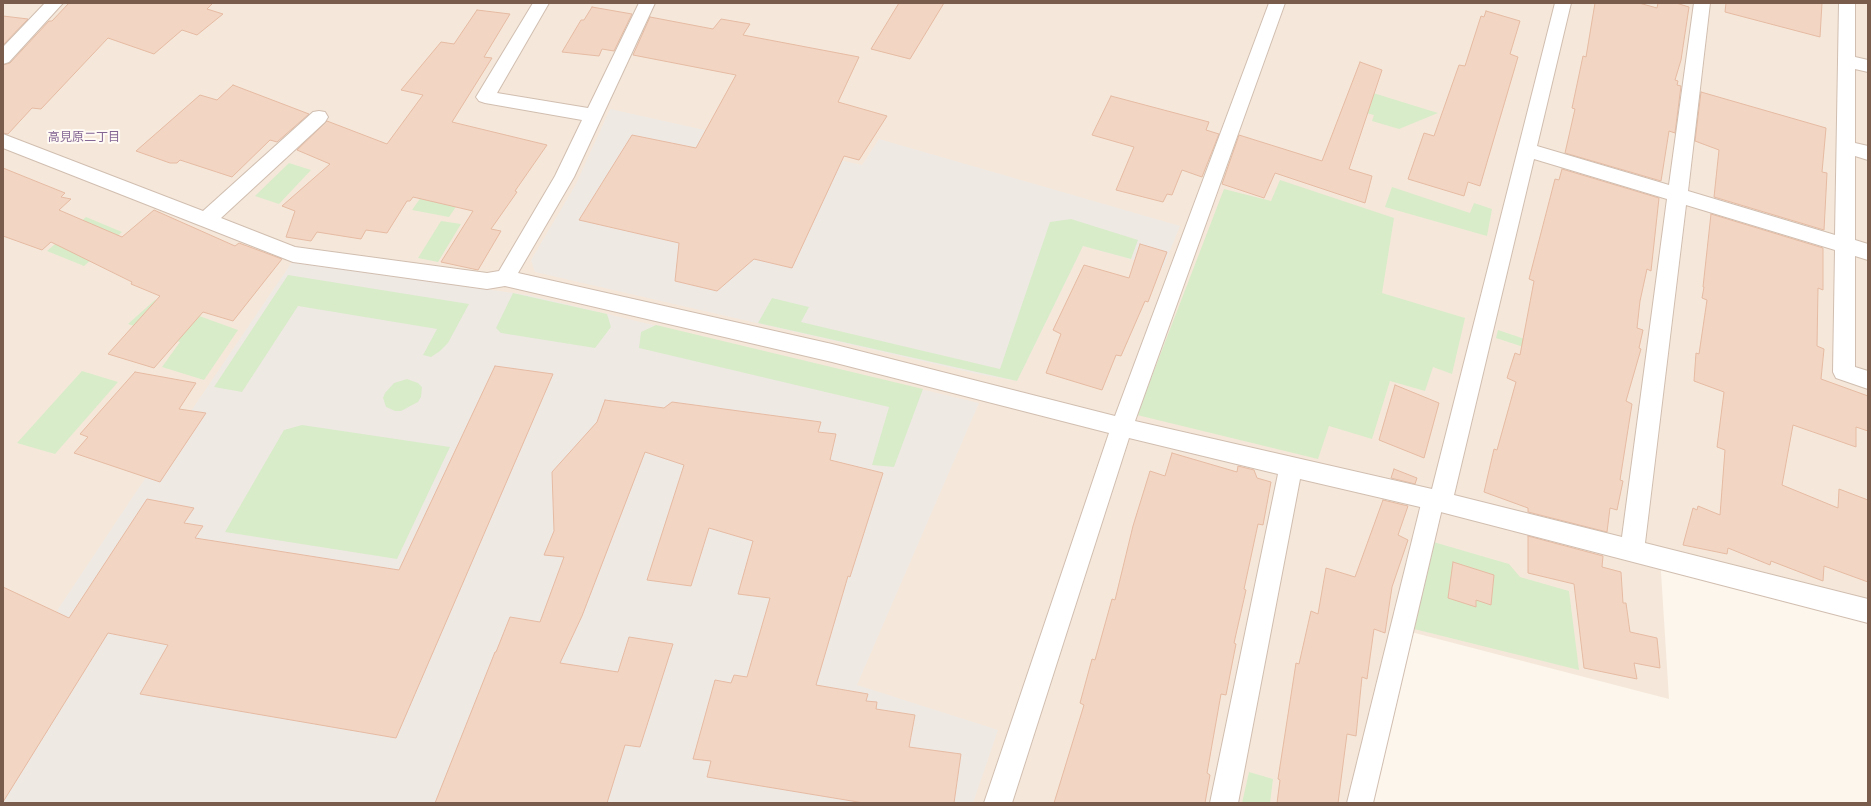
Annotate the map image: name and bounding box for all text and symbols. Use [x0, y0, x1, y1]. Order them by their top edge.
district label: 高見原二丁目 [48, 131, 120, 145]

